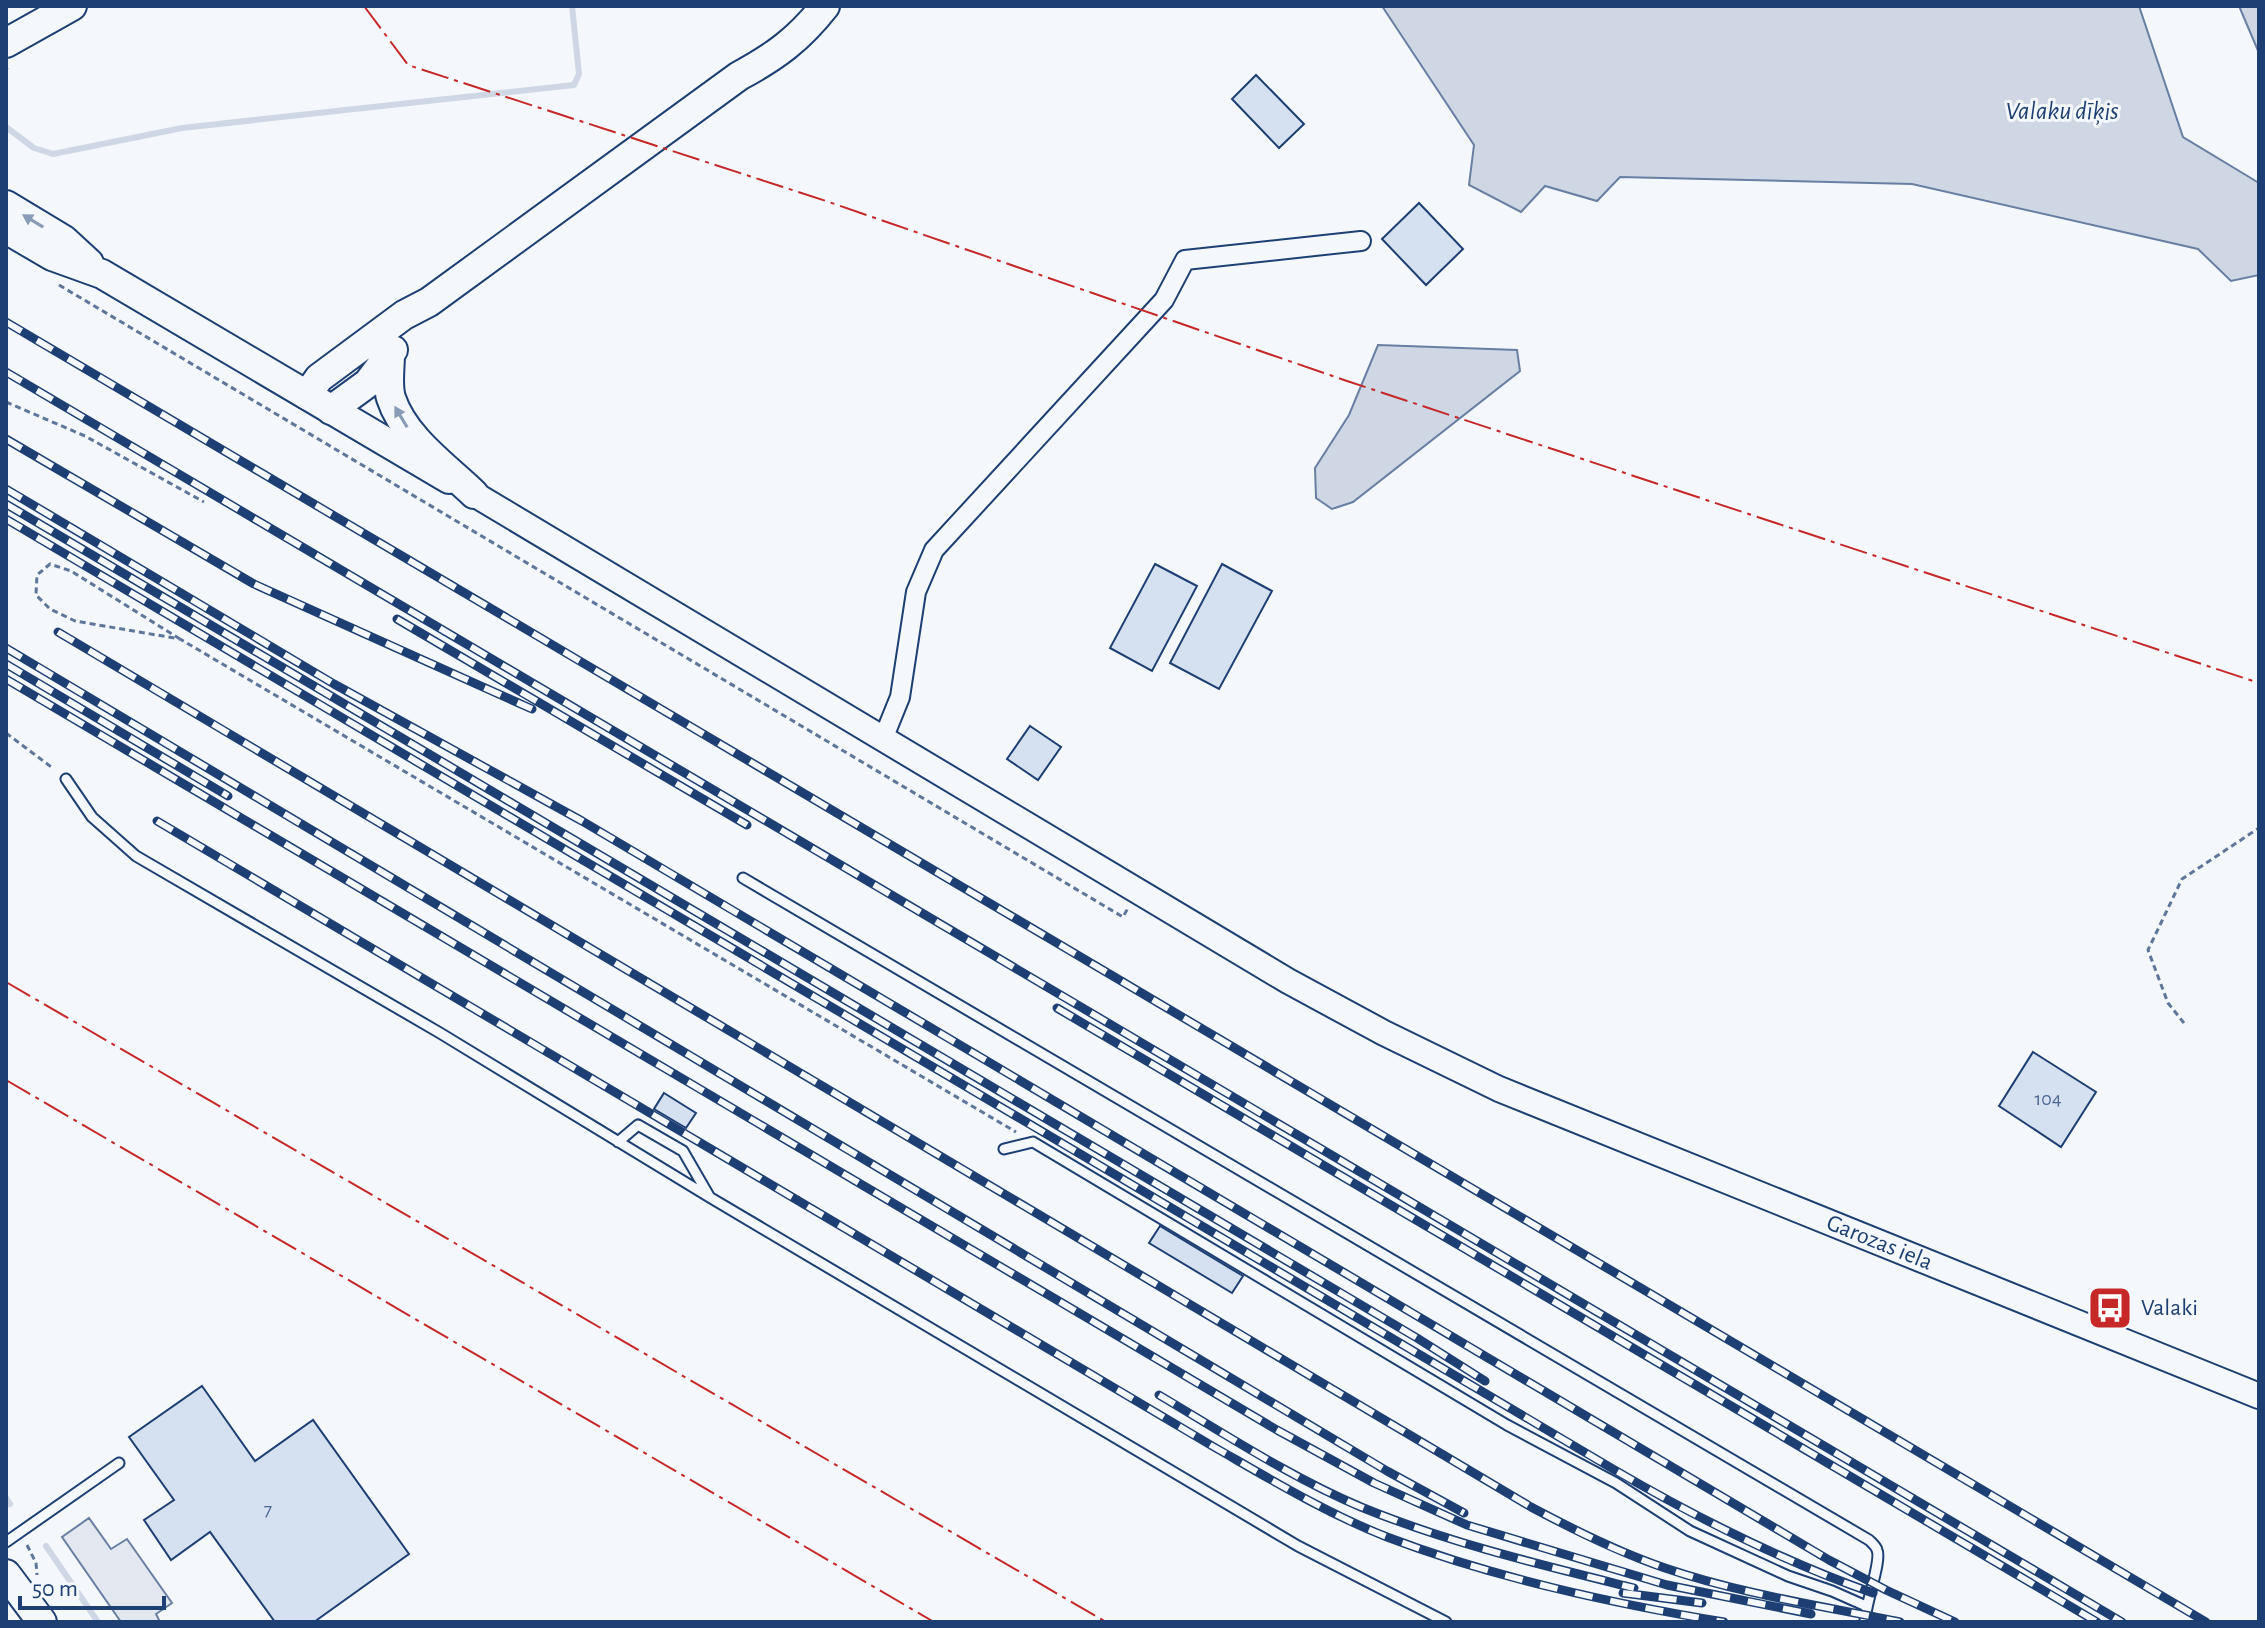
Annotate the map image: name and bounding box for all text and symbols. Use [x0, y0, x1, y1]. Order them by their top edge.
water label: Valaku dīķis [2006, 98, 2118, 126]
one-way arrow [22, 215, 44, 229]
one-way arrow [395, 406, 409, 428]
house number: 104 [2034, 1089, 2062, 1109]
street label: Garozas iela [1823, 1211, 1936, 1275]
bus stop icon: Valaki [2086, 1284, 2134, 1332]
place label: Valaki [2141, 1296, 2198, 1320]
house number: 7 [264, 1500, 272, 1520]
scale bar [20, 1560, 164, 1610]
text: 50 m [32, 1577, 78, 1601]

